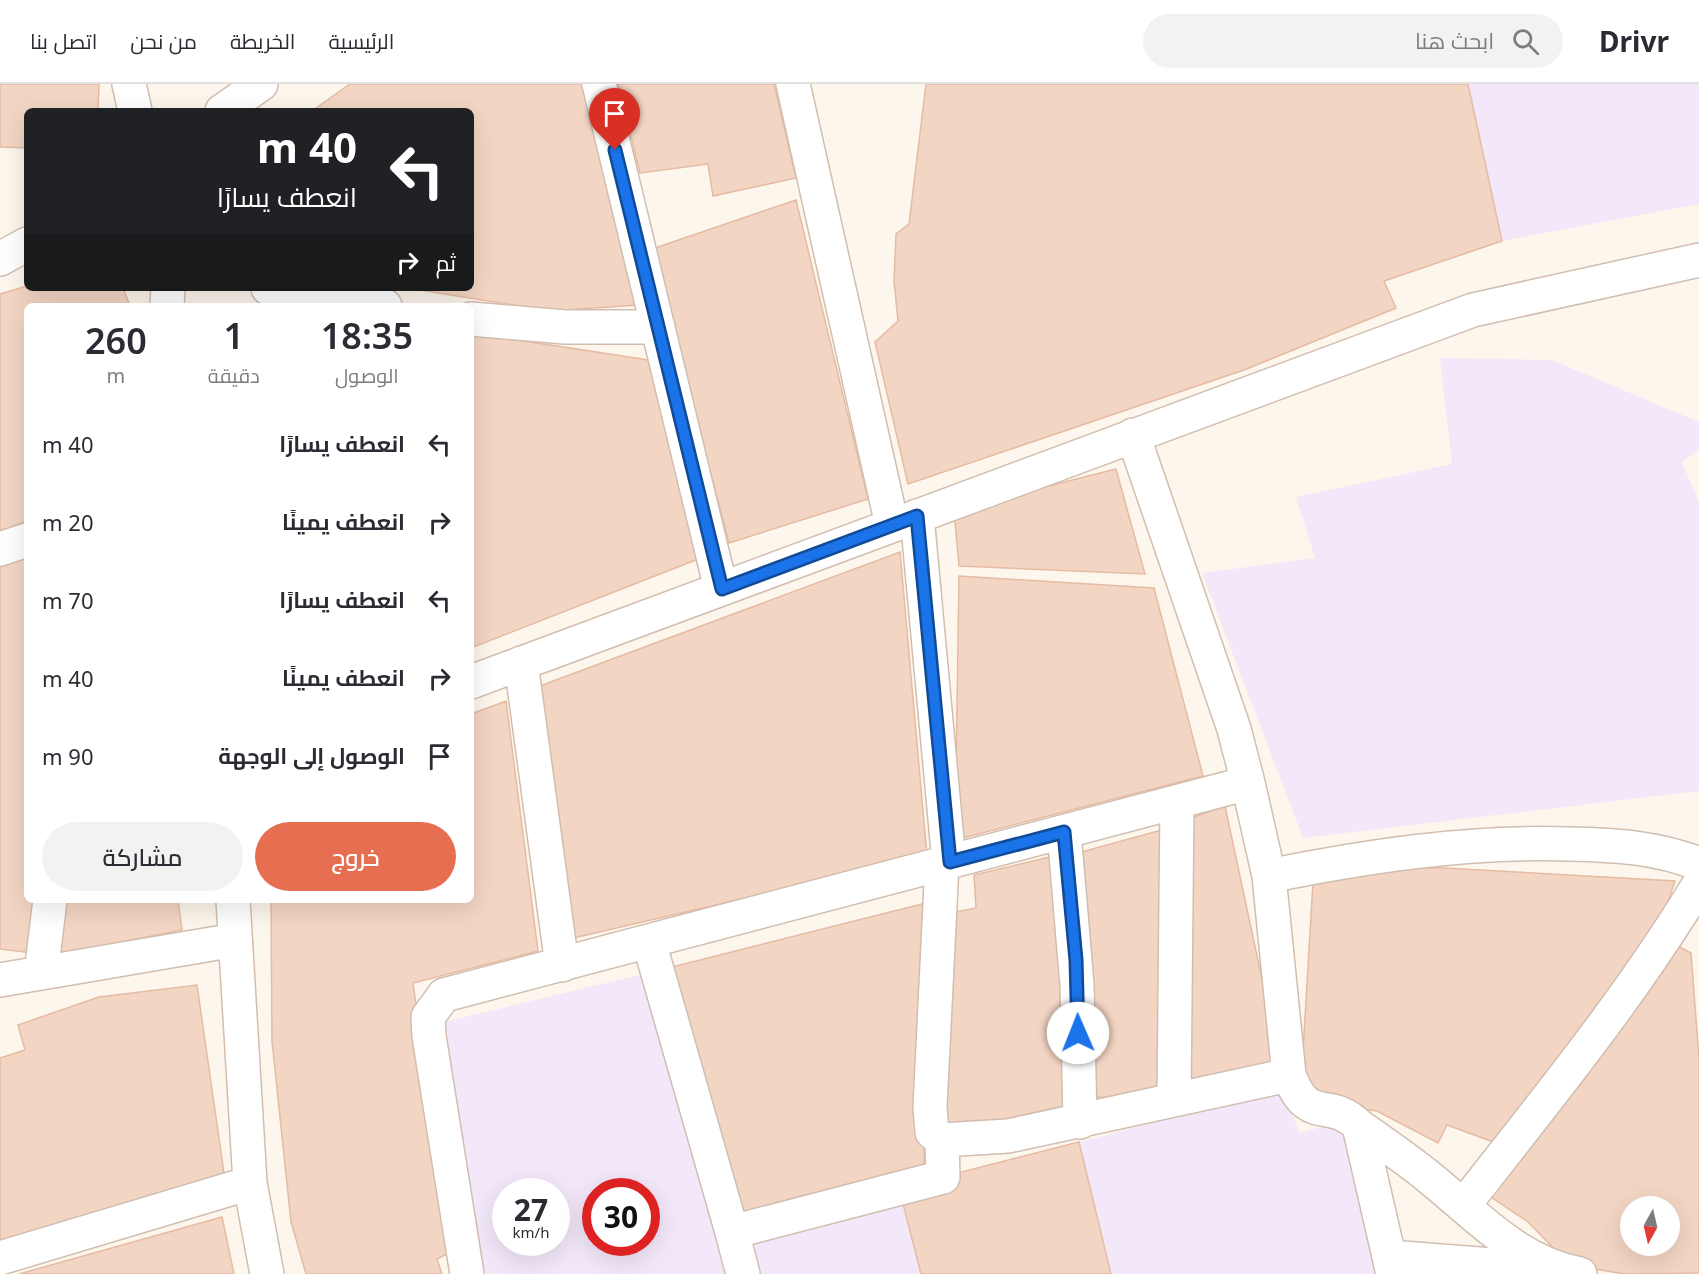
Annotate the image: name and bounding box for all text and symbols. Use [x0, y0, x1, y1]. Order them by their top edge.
search box [1143, 14, 1563, 68]
text: Drivr [1599, 22, 1669, 60]
text: ابحث هنا [1415, 25, 1494, 55]
icon: search [1509, 25, 1542, 58]
text: اتصل بنا [30, 27, 97, 55]
text: من نحن [130, 27, 197, 55]
text: الخريطة [230, 27, 295, 55]
text: الرئيسية [328, 27, 394, 55]
pin [589, 88, 640, 150]
icon: arrive [598, 97, 631, 130]
text: 40 m [257, 118, 357, 175]
icon: left [378, 132, 456, 210]
text: انعطف يسارًا [217, 178, 357, 215]
icon: right [391, 246, 424, 279]
text: ثم [436, 247, 456, 277]
text: 1 [223, 311, 244, 360]
text: 18:35 [321, 311, 413, 360]
text: 260 [85, 316, 147, 365]
text: m [107, 362, 125, 389]
text: دقيقة [208, 362, 260, 389]
text: الوصول [335, 362, 399, 389]
text: انعطف يسارًا [279, 428, 405, 458]
icon: left [423, 428, 456, 461]
text: 40 m [42, 429, 93, 459]
text: انعطف يمينًا [282, 506, 405, 536]
icon: right [423, 506, 456, 539]
text: 20 m [42, 507, 93, 537]
text: انعطف يسارًا [279, 584, 405, 614]
icon: left [423, 584, 456, 617]
text: 70 m [42, 585, 93, 615]
text: انعطف يمينًا [282, 662, 405, 692]
icon: right [423, 662, 456, 695]
text: 40 m [42, 663, 93, 693]
text: الوصول إلى الوجهة [218, 740, 405, 770]
icon: arrive [423, 740, 456, 773]
text: 90 m [42, 741, 93, 771]
button: مشاركة [42, 822, 243, 891]
button: خروج [255, 822, 456, 891]
position arrow [1046, 1001, 1110, 1065]
speed limit sign: 30 [582, 1178, 660, 1256]
text: 27 [514, 1189, 548, 1230]
north arrow [1620, 1196, 1680, 1256]
map controls [1620, 1196, 1680, 1256]
text: km/h [513, 1222, 549, 1242]

